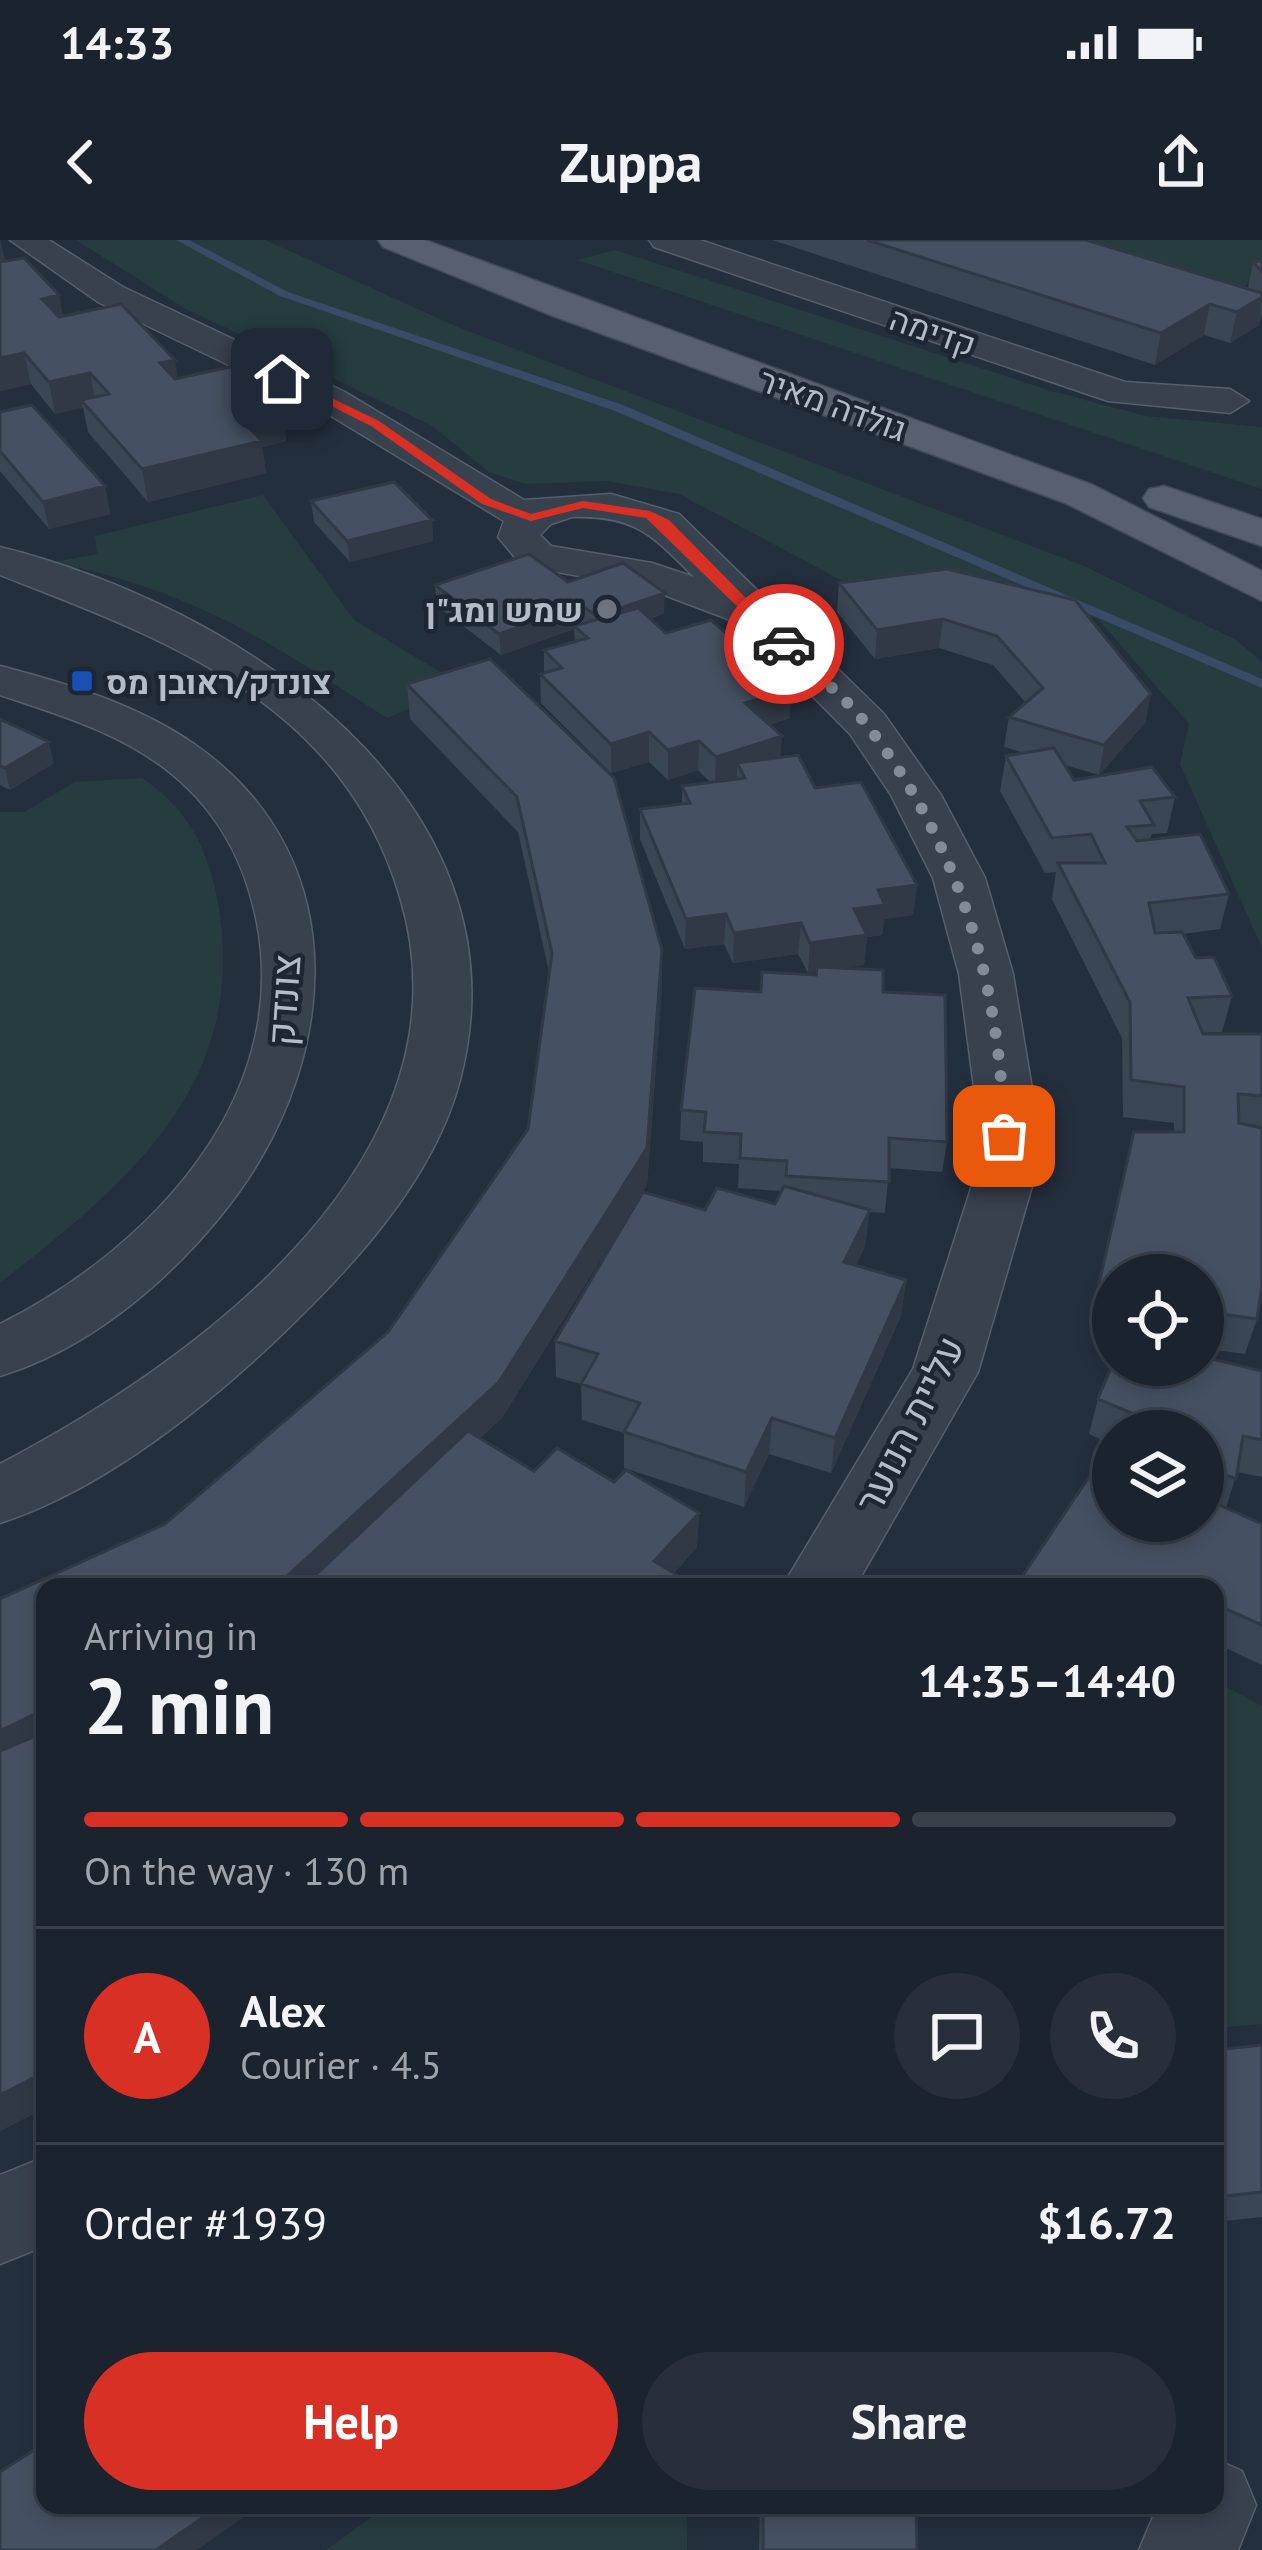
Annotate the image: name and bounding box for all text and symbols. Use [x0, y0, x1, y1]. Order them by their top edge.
text: 14:33 [60, 13, 174, 71]
text: Zuppa [560, 127, 702, 197]
icon: back [48, 129, 114, 195]
icon: share [1148, 129, 1214, 195]
street label: קדימה [884, 296, 982, 366]
pin [231, 328, 333, 430]
icon: home [249, 346, 315, 412]
street label: גולדה מאיר [754, 358, 912, 450]
courier [724, 584, 844, 704]
place label: שמש ומג"ן [426, 588, 583, 631]
marker: שמש ומג"ן [594, 596, 620, 622]
icon: car [751, 611, 817, 677]
place label: צונדק/ראובן מס [106, 660, 331, 703]
marker: צונדק/ראובן מס [69, 668, 95, 694]
street label: צונדק [254, 953, 312, 1047]
pin [953, 1085, 1055, 1187]
icon: bag [971, 1103, 1037, 1169]
map controls [1092, 1254, 1224, 1542]
button: locate [1092, 1254, 1224, 1386]
street label: עליית הנוער [843, 1327, 975, 1521]
button: layers [1092, 1410, 1224, 1542]
text: Arriving in [84, 1610, 258, 1661]
text: 14:35–14:40 [918, 1651, 1176, 1709]
text: 2 min [84, 1655, 274, 1756]
text: On the way · 130 m [84, 1845, 409, 1896]
button: chat [894, 1973, 1020, 2099]
button: phone [1050, 1973, 1176, 2099]
text: Alex [240, 1981, 326, 2039]
text: A [133, 2007, 161, 2065]
text: Courier · 4.5 [240, 2039, 442, 2090]
text: Order #1939 [84, 2193, 327, 2251]
text: $16.72 [1037, 2193, 1176, 2251]
button: Help [84, 2352, 618, 2490]
button: Share [642, 2352, 1176, 2490]

